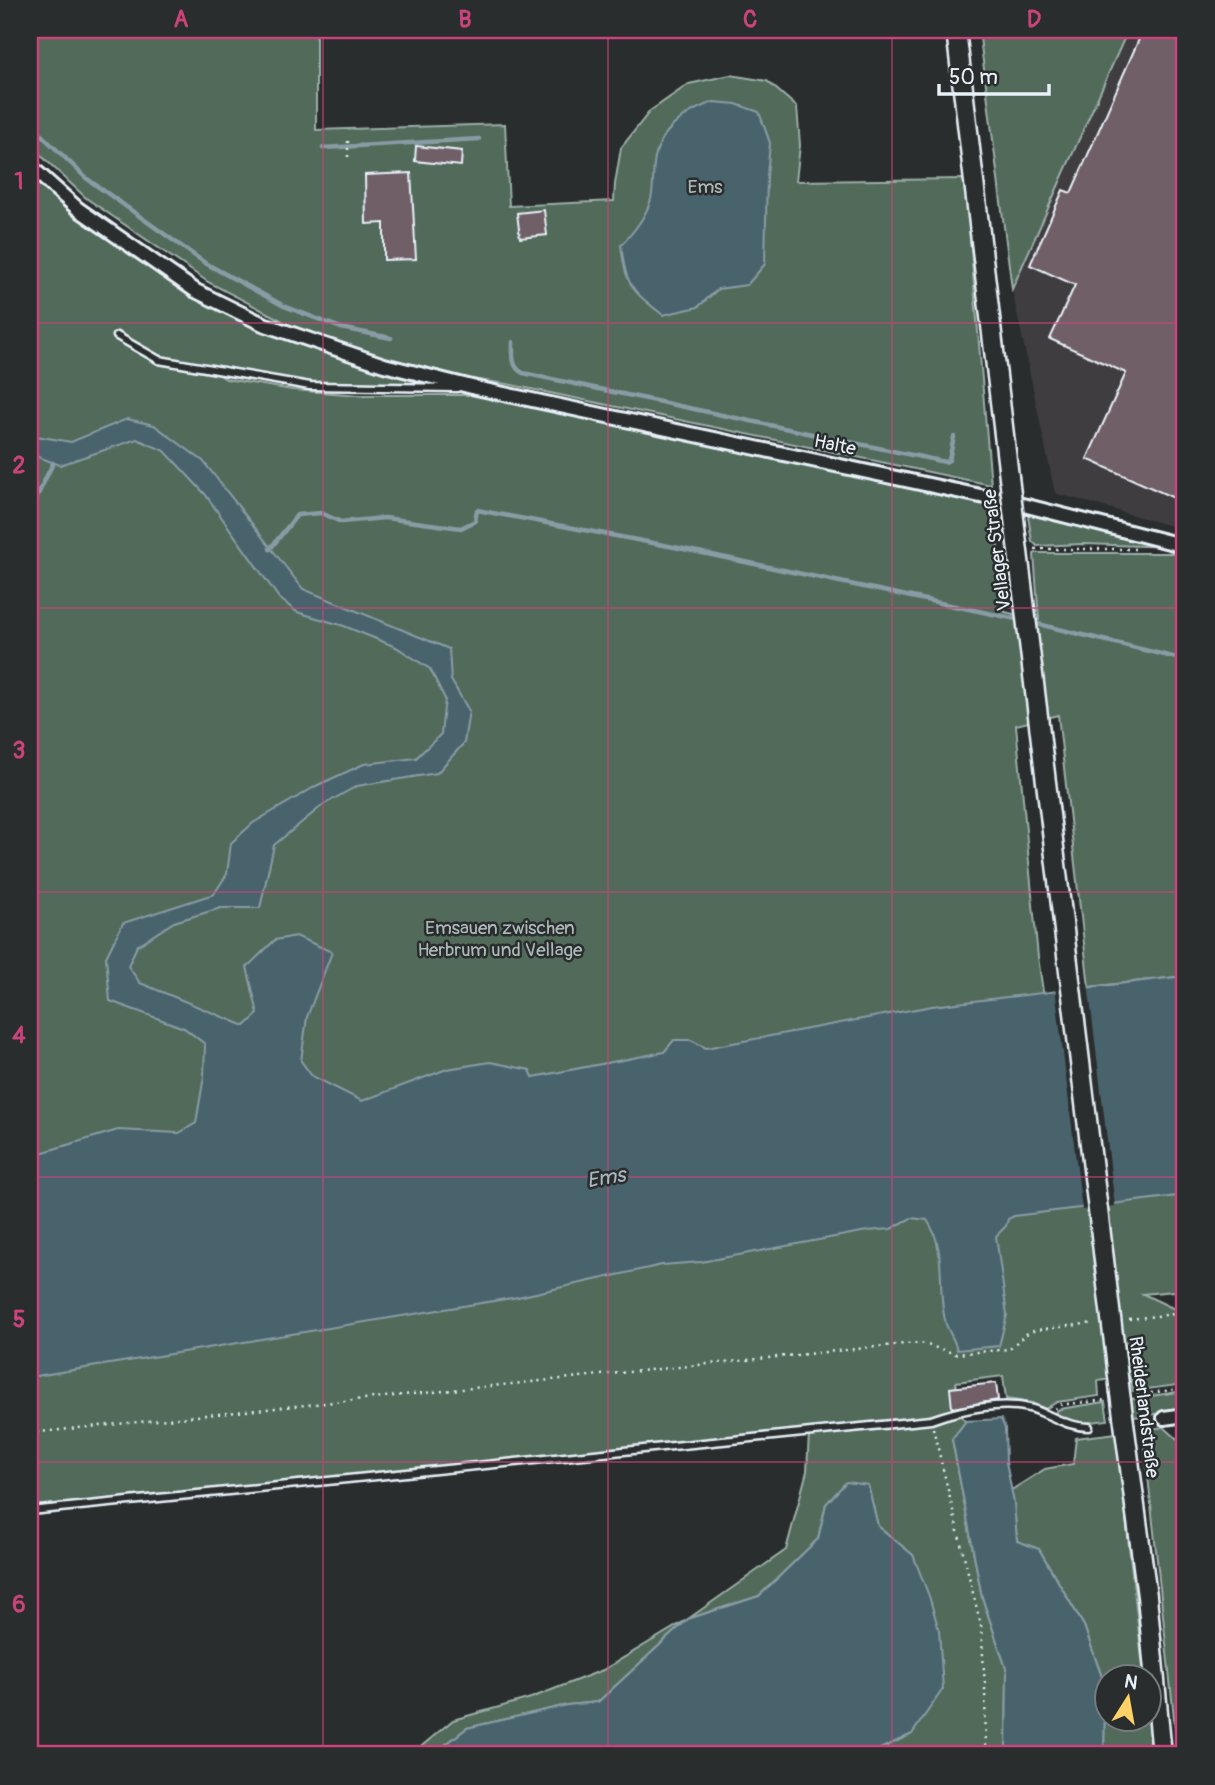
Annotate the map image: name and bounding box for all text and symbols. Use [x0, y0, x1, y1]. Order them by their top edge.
text: A [174, 5, 189, 34]
text: B [458, 5, 472, 34]
text: C [743, 5, 757, 34]
text: D [1027, 5, 1041, 34]
scale bar [939, 52, 1049, 96]
text: 50 m [949, 64, 998, 91]
text: 1 [15, 167, 24, 196]
park label: Ems [688, 175, 723, 199]
street label: Halte [812, 429, 859, 461]
text: 2 [13, 451, 26, 480]
street label: Vellager Straße [978, 487, 1016, 612]
text: 3 [13, 736, 25, 765]
park label: Emsauen zwischen Herbrum und Vellage [418, 916, 583, 962]
text: 4 [12, 1021, 26, 1050]
water label: Ems [585, 1161, 630, 1195]
text: 5 [13, 1305, 25, 1334]
street label: Rheiderlandstraße [1123, 1335, 1165, 1480]
text: 6 [12, 1590, 26, 1619]
north arrow [1092, 1662, 1162, 1732]
text: N [1122, 1669, 1140, 1695]

